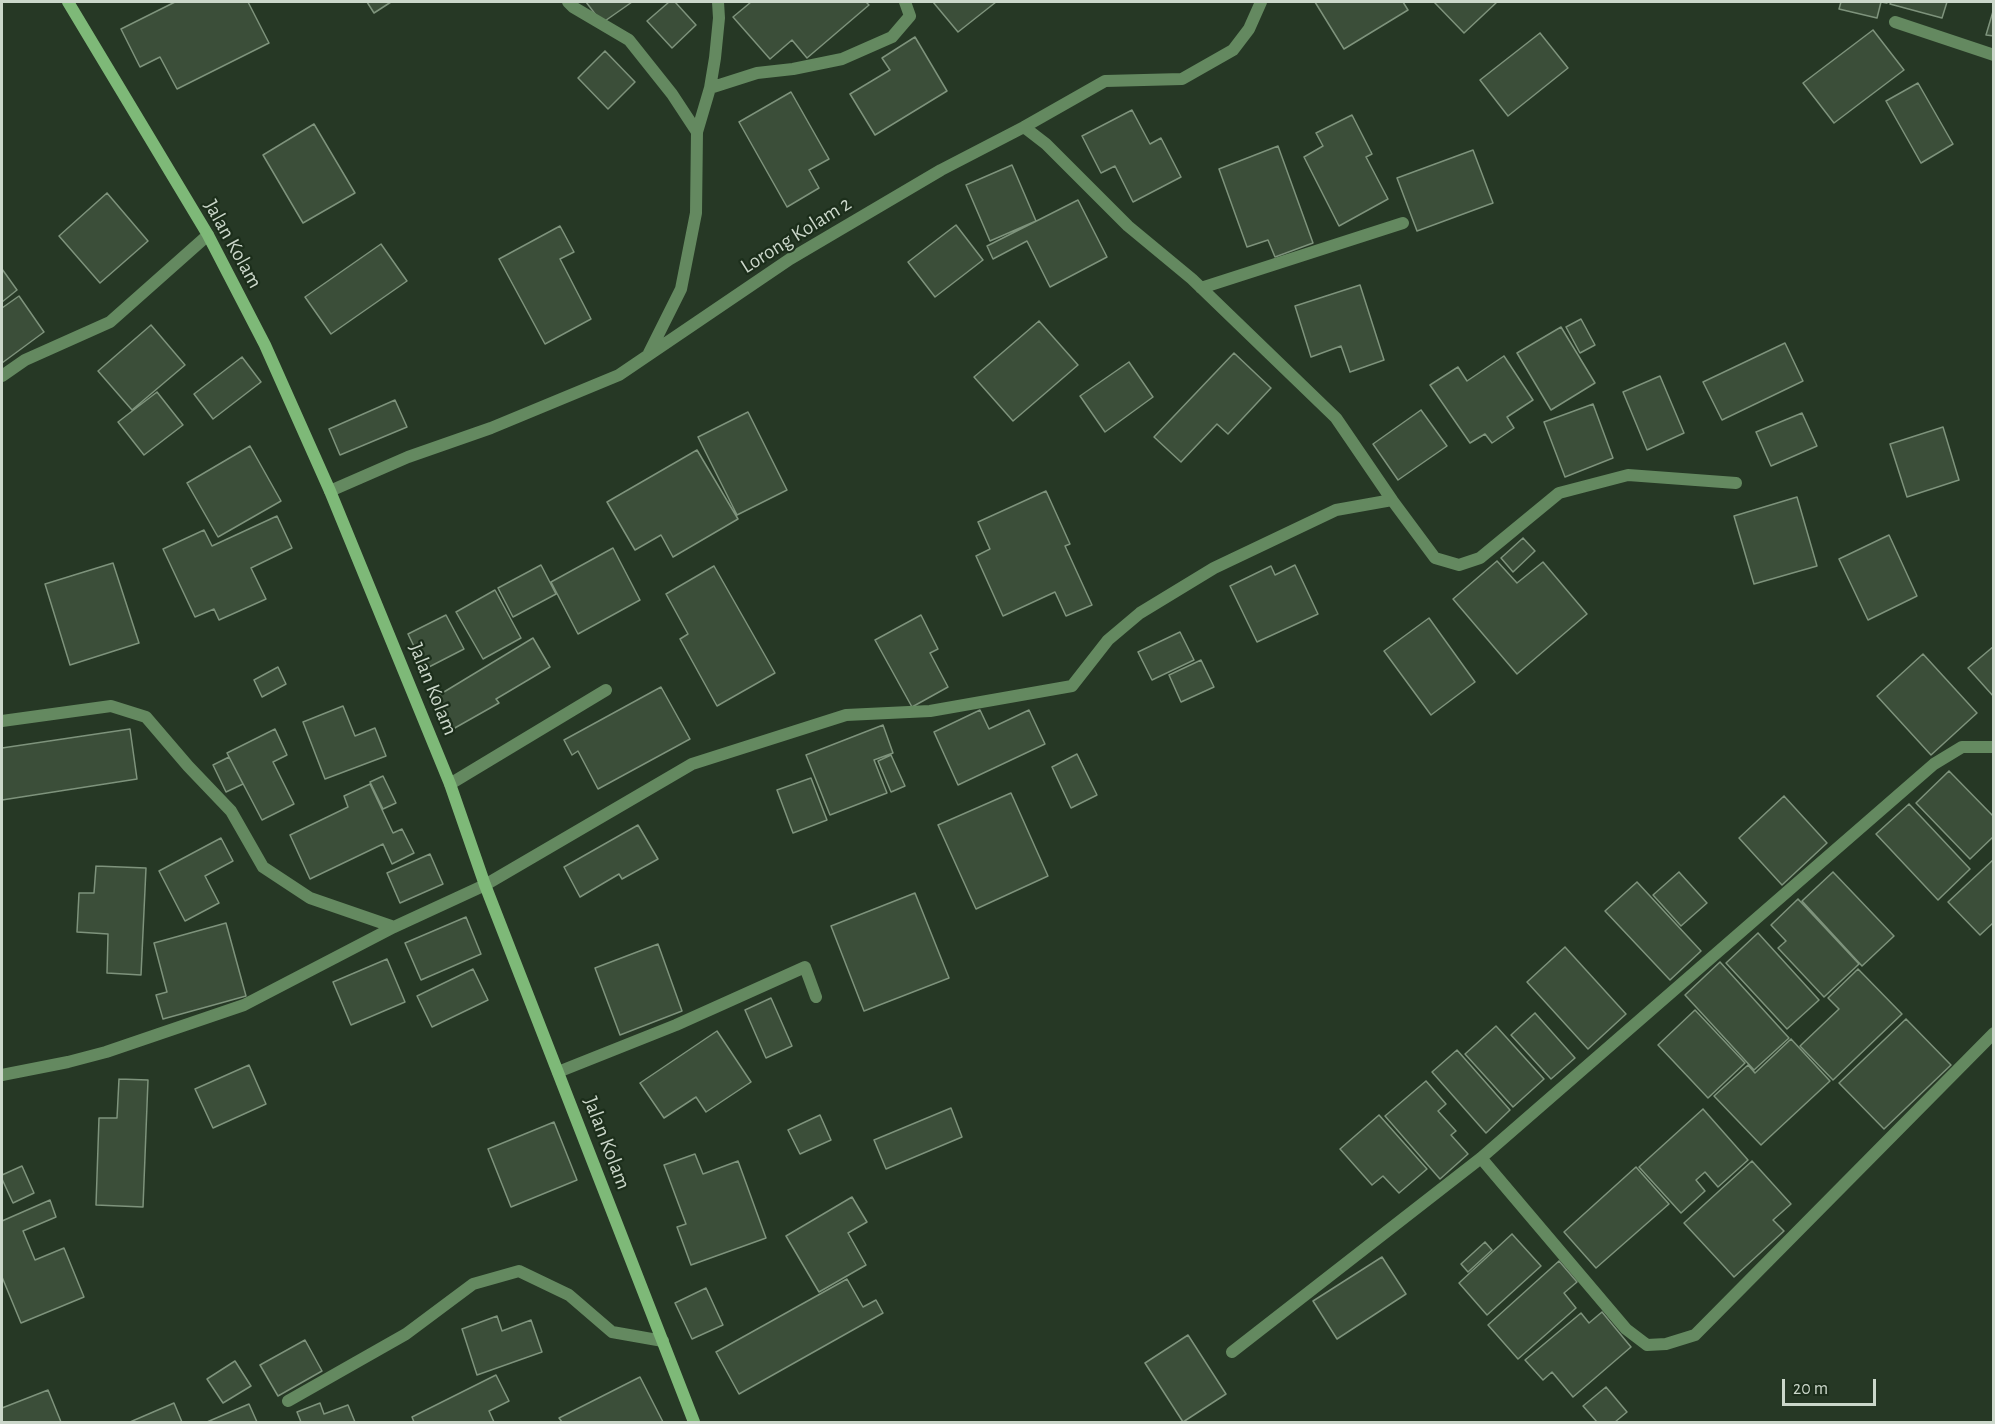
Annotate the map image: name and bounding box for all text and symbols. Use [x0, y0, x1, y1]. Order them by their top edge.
street label: Lorong Kolam 2 [736, 191, 856, 279]
street label: Jalan Kolam [198, 195, 268, 293]
street label: Jalan Kolam [403, 639, 463, 739]
street label: Jalan Kolam [578, 1093, 636, 1193]
scale bar [1785, 1367, 1880, 1405]
text: 20 m [1793, 1380, 1828, 1398]

